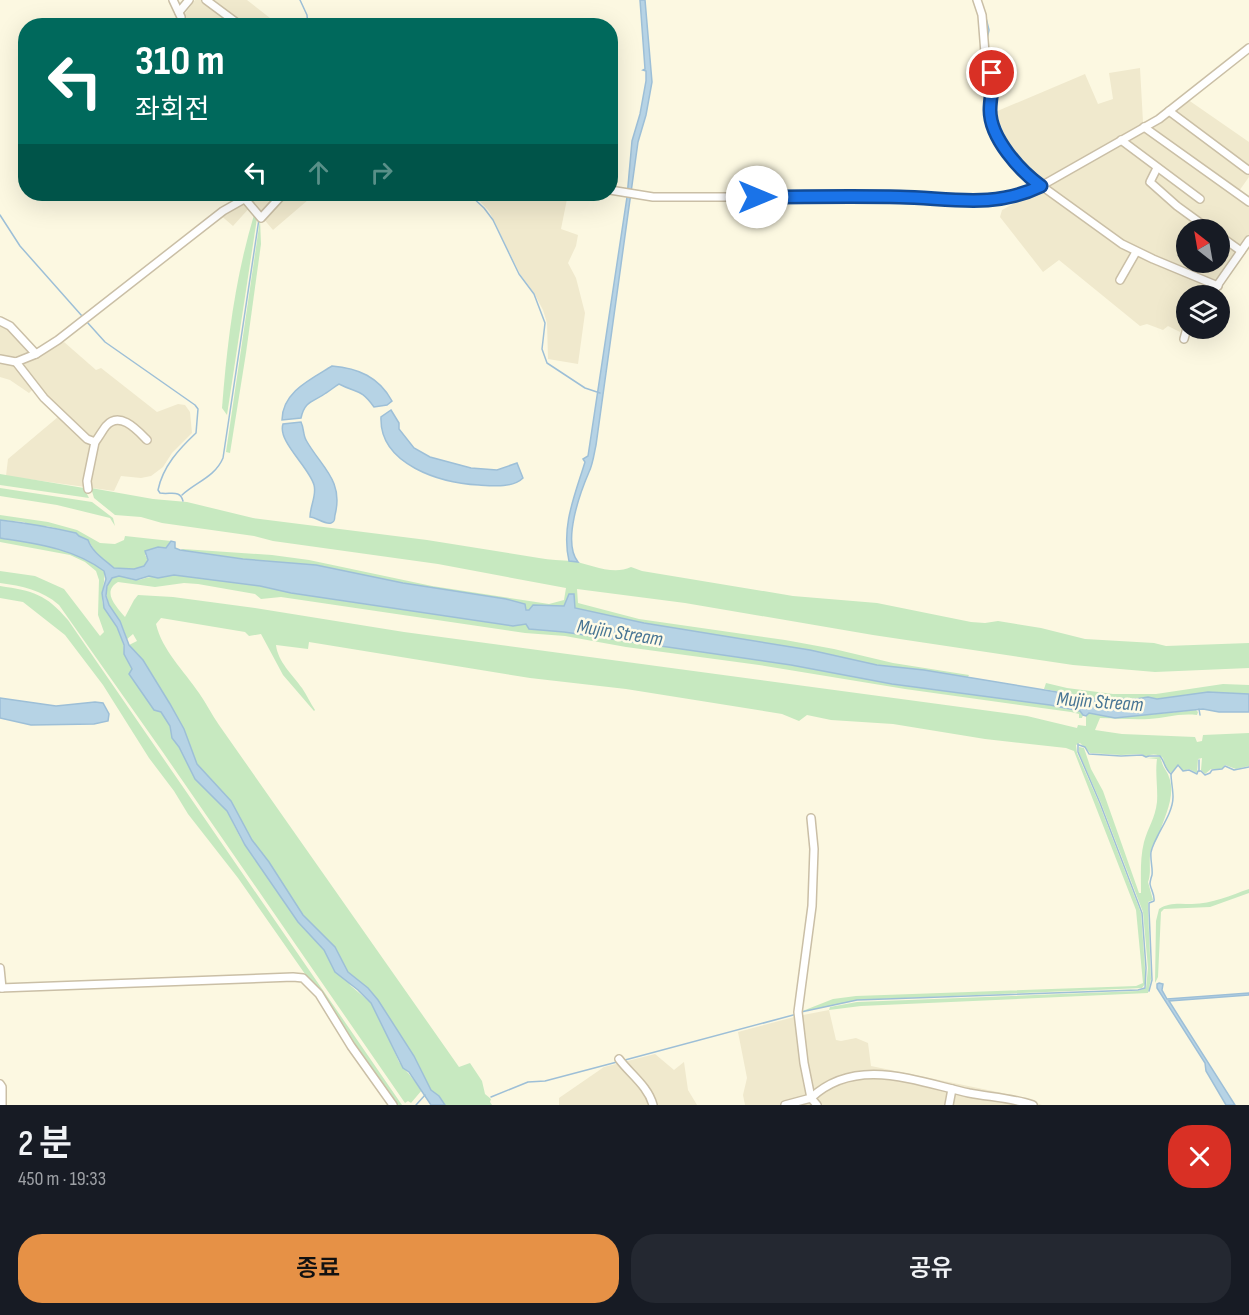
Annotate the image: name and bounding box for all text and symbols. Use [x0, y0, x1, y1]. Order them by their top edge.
text: 310 m [135, 36, 225, 87]
icon: left [36, 42, 114, 120]
pin [966, 47, 1017, 98]
icon: arrive [975, 56, 1008, 89]
text: 좌회전 [135, 94, 210, 126]
icon: left [239, 156, 272, 189]
icon: ahead [302, 156, 335, 189]
icon: right [365, 156, 398, 189]
position arrow [725, 165, 789, 229]
north arrow [1176, 219, 1230, 273]
map controls [1176, 219, 1230, 339]
button: layers [1176, 285, 1230, 339]
water label: Mujin Stream [575, 614, 665, 652]
water label: Mujin Stream [1056, 687, 1144, 717]
text: 2 분 [18, 1123, 72, 1166]
button: close [1168, 1125, 1231, 1188]
text: 450 m · 19:33 [18, 1167, 106, 1191]
button: 종료 [18, 1234, 619, 1303]
button: 공유 [631, 1234, 1231, 1303]

